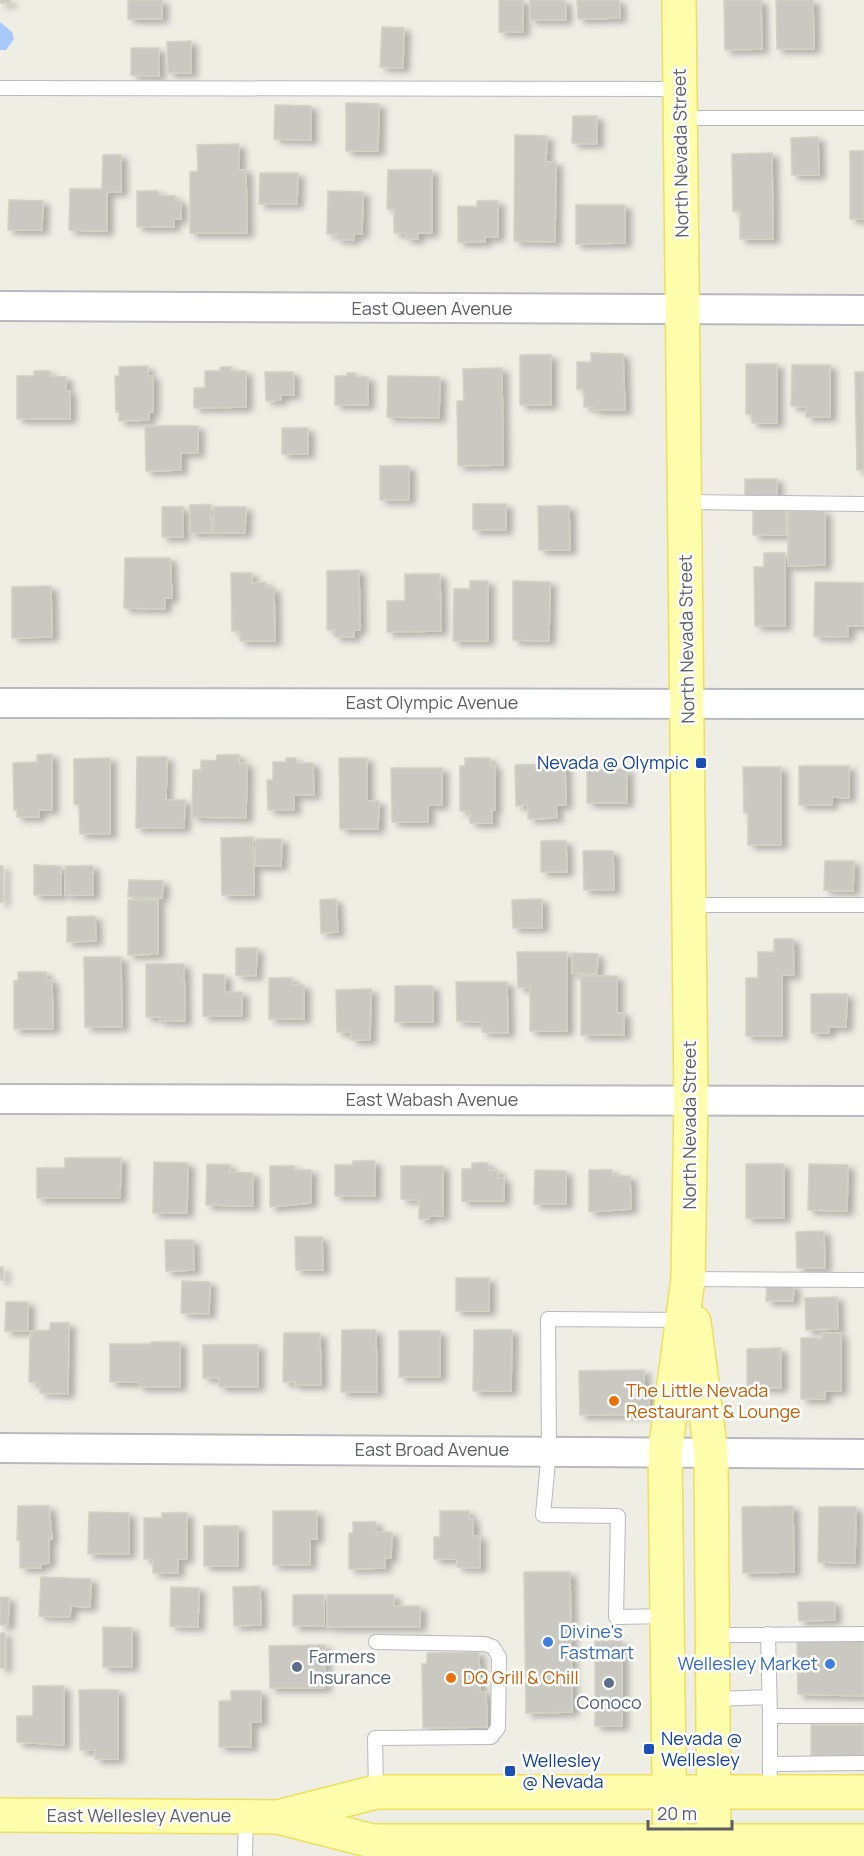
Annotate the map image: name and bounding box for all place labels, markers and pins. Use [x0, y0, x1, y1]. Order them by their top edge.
place label: Nevada @ Olympic [537, 750, 689, 774]
marker: Nevada @ Olympic [694, 756, 708, 770]
place label: The Little Nevada Restaurant & Lounge [626, 1378, 801, 1423]
marker: The Little Nevada Restaurant & Lounge [607, 1394, 621, 1408]
place label: Divine's Fastmart [560, 1619, 634, 1664]
marker: Divine's Fastmart [541, 1635, 555, 1649]
place label: Farmers Insurance [309, 1644, 391, 1689]
place label: Wellesley Market [678, 1651, 818, 1675]
marker: Wellesley Market [823, 1657, 837, 1671]
marker: Farmers Insurance [290, 1660, 304, 1674]
place label: DQ Grill & Chill [463, 1665, 579, 1689]
marker: DQ Grill & Chill [444, 1671, 458, 1685]
marker: Conoco [602, 1676, 616, 1690]
place label: Conoco [576, 1690, 642, 1714]
place label: Nevada @ Wellesley [661, 1726, 743, 1771]
marker: Nevada @ Wellesley [642, 1742, 656, 1756]
place label: Wellesley @ Nevada [522, 1748, 604, 1793]
marker: Wellesley @ Nevada [503, 1764, 517, 1778]

